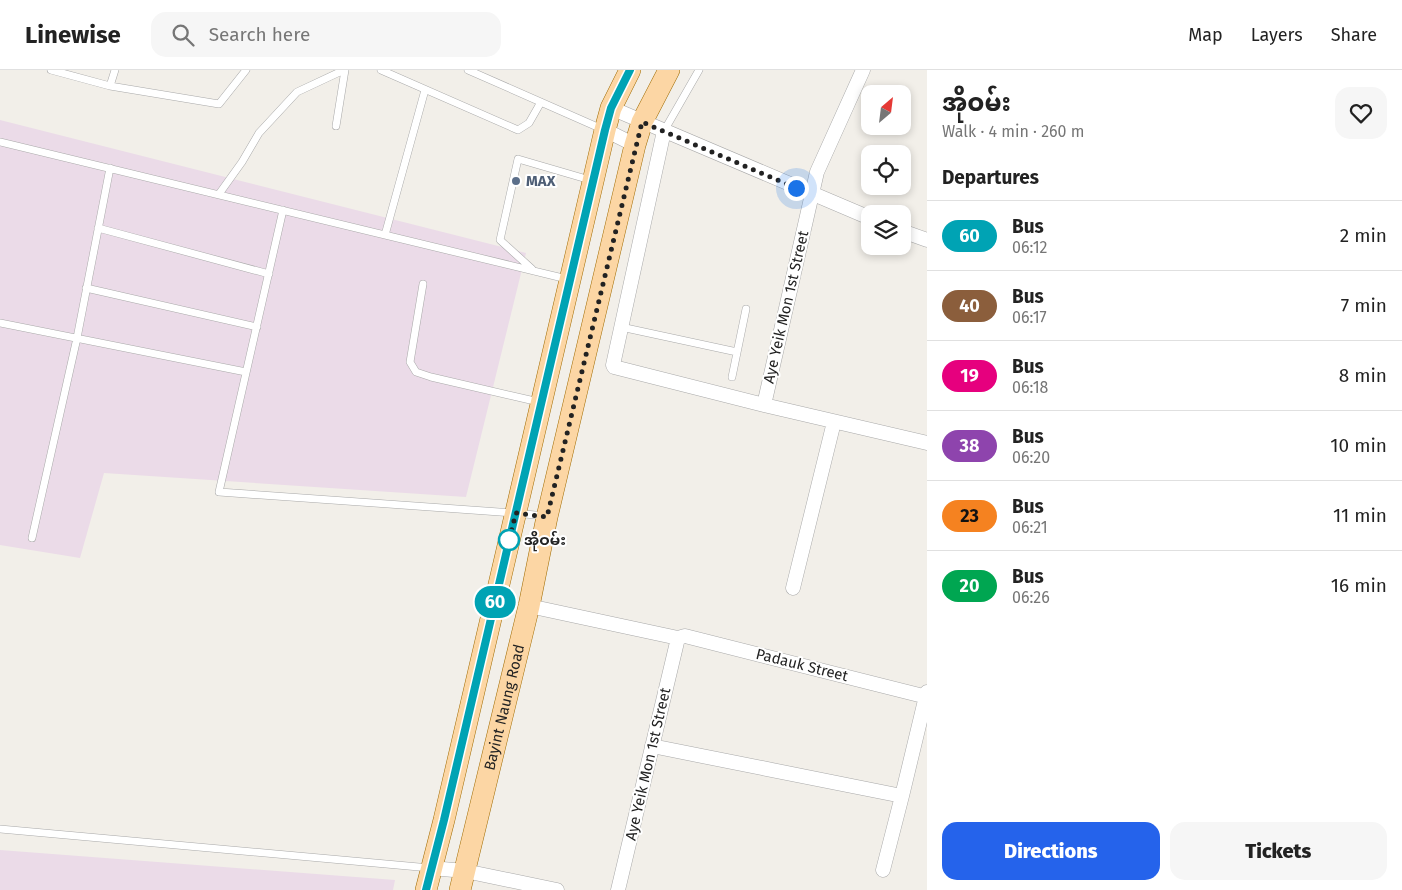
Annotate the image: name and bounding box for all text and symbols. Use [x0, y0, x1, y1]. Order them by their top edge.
search box [151, 12, 501, 57]
text: Linewise [25, 21, 121, 49]
icon: search [169, 21, 197, 49]
text: Search here [209, 23, 310, 46]
text: Map [1188, 24, 1223, 46]
text: Layers [1251, 24, 1303, 46]
text: Share [1331, 24, 1377, 46]
north arrow [861, 85, 911, 135]
map controls [861, 85, 911, 255]
button: heart [1335, 87, 1387, 139]
text: အိုဝမ်း [942, 89, 1011, 117]
text: Walk · 4 min · 260 m [942, 122, 1084, 141]
button: locate [861, 145, 911, 195]
text: Departures [942, 166, 1039, 189]
place label: MAX [526, 172, 556, 190]
marker: MAX [510, 175, 522, 187]
your location [784, 176, 809, 201]
button: layers [861, 205, 911, 255]
text: Bus [1012, 215, 1044, 238]
text: 2 min [1340, 224, 1387, 247]
text: 60 [959, 225, 980, 247]
street label: Aye Yeik Mon 1st Street [760, 228, 812, 385]
text: 06:12 [1012, 238, 1048, 257]
text: Bus [1012, 285, 1044, 308]
text: 7 min [1341, 294, 1387, 317]
text: 40 [959, 295, 980, 317]
text: 06:17 [1012, 308, 1047, 327]
text: Bus [1012, 355, 1044, 378]
text: 8 min [1339, 364, 1387, 387]
text: 19 [960, 365, 979, 387]
text: 06:18 [1012, 378, 1048, 397]
text: Bus [1012, 425, 1044, 448]
text: 10 min [1330, 434, 1387, 457]
text: 38 [960, 435, 979, 457]
text: 06:20 [1012, 448, 1050, 467]
text: Bus [1012, 495, 1044, 518]
text: 11 min [1333, 504, 1387, 527]
text: 23 [960, 505, 979, 527]
text: 06:21 [1012, 518, 1048, 537]
marker: အိုဝမ်း [498, 529, 520, 551]
place label: အိုဝမ်း [524, 530, 566, 552]
text: Bus [1012, 565, 1044, 588]
text: 16 min [1331, 574, 1387, 597]
text: 20 [960, 575, 979, 597]
line badge: 60 [472, 586, 518, 618]
text: 06:26 [1012, 588, 1050, 607]
text: 60 [485, 591, 505, 613]
street label: Bayint Naung Road [480, 642, 528, 772]
street label: Padauk Street [754, 645, 850, 685]
street label: Aye Yeik Mon 1st Street [622, 685, 674, 842]
button: Directions [942, 822, 1160, 880]
button: Tickets [1170, 822, 1387, 880]

